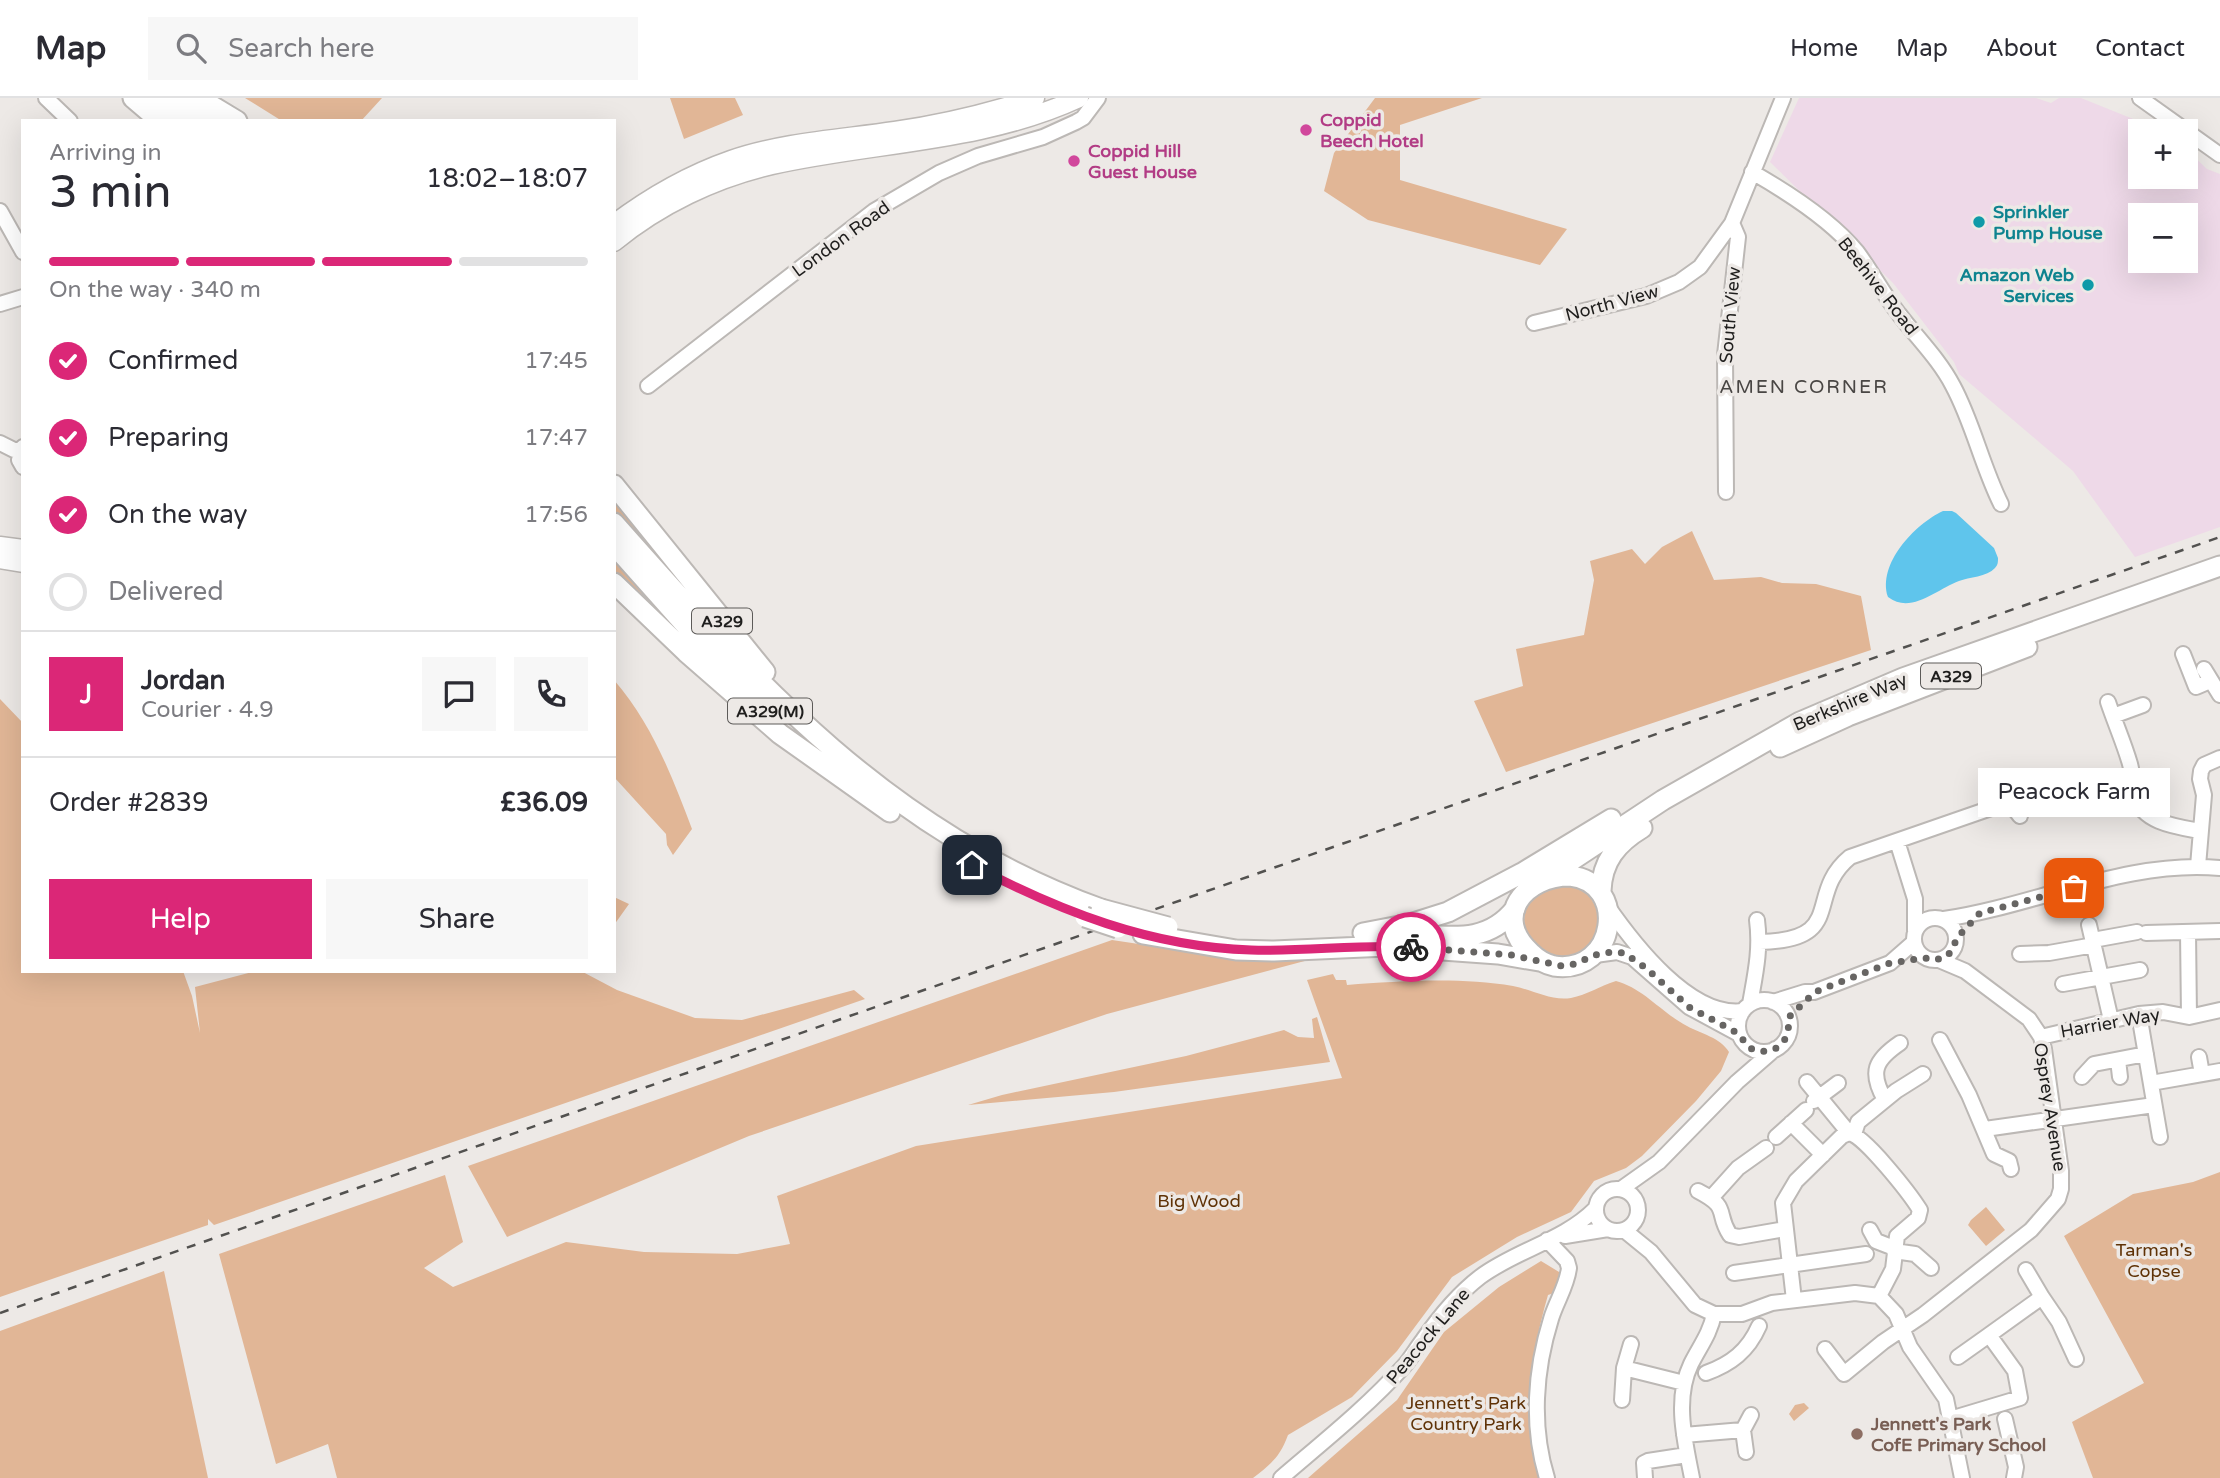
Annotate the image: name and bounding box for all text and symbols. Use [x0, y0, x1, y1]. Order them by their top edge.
search box [148, 17, 638, 80]
text: Map [35, 29, 106, 68]
icon: search [172, 29, 210, 67]
text: Search here [228, 33, 374, 64]
text: Home [1790, 34, 1858, 63]
text: Map [1896, 34, 1948, 63]
text: About [1986, 34, 2057, 63]
text: Contact [2095, 34, 2185, 63]
place label: Coppid Beech Hotel [1320, 109, 1424, 152]
map controls [2128, 119, 2198, 273]
button: + [2128, 119, 2198, 189]
marker: Coppid Beech Hotel [1298, 122, 1314, 138]
text: Arriving in [49, 139, 162, 167]
place label: Coppid Hill Guest House [1088, 140, 1197, 183]
marker: Coppid Hill Guest House [1066, 153, 1082, 169]
text: 18:02–18:07 [426, 163, 588, 194]
text: 3 min [49, 165, 172, 220]
street label: London Road [788, 196, 894, 282]
place label: Sprinkler Pump House [1993, 201, 2103, 244]
button: − [2128, 203, 2198, 273]
marker: Sprinkler Pump House [1971, 214, 1987, 230]
street label: Beehive Road [1833, 233, 1923, 339]
place label: Amazon Web Services [1960, 264, 2074, 307]
street label: South View [1715, 266, 1745, 364]
text: On the way · 340 m [49, 276, 261, 304]
marker: Amazon Web Services [2080, 277, 2096, 293]
street label: North View [1563, 280, 1661, 326]
icon: check [49, 342, 87, 380]
text: Confirmed [108, 345, 238, 376]
text: 17:45 [524, 347, 588, 375]
district label: AMEN CORNER [1719, 376, 1889, 398]
icon: check [49, 419, 87, 457]
text: Preparing [108, 422, 229, 453]
text: 17:47 [524, 424, 588, 452]
icon: check [49, 496, 87, 534]
text: On the way [108, 499, 248, 530]
text: 17:56 [524, 501, 588, 529]
text: Delivered [108, 576, 224, 607]
road number: A329 [692, 608, 752, 634]
button: chat [422, 657, 496, 731]
button: phone [514, 657, 588, 731]
road number: A329 [1921, 664, 1981, 688]
text: Jordan [141, 665, 225, 696]
street label: Berkshire Way [1790, 668, 1911, 736]
text: J [80, 679, 92, 710]
text: Courier · 4.9 [141, 696, 274, 724]
road number: A329(M) [728, 698, 812, 724]
callout: Peacock Farm [1978, 769, 2170, 818]
text: Peacock Farm [1997, 778, 2151, 806]
text: Order #2839 [49, 787, 209, 818]
text: £36.09 [500, 787, 588, 818]
pin [942, 835, 1002, 895]
icon: home [953, 846, 991, 884]
pin [2044, 858, 2104, 918]
icon: bag [2055, 869, 2093, 907]
button: Help [49, 879, 312, 959]
button: Share [326, 879, 588, 959]
courier [1376, 912, 1446, 982]
icon: bike [1392, 928, 1430, 966]
street label: Harrier Way [2058, 1003, 2162, 1043]
street label: Osprey Avenue [2029, 1041, 2071, 1173]
park label: Big Wood [1157, 1190, 1241, 1212]
park label: Tarman's Copse [2116, 1239, 2192, 1282]
street label: Peacock Lane [1382, 1284, 1474, 1388]
park label: Jennett's Park Country Park [1406, 1392, 1526, 1435]
place label: Jennett's Park CofE Primary School [1870, 1413, 2046, 1456]
marker: Jennett's Park CofE Primary School [1849, 1426, 1865, 1442]

